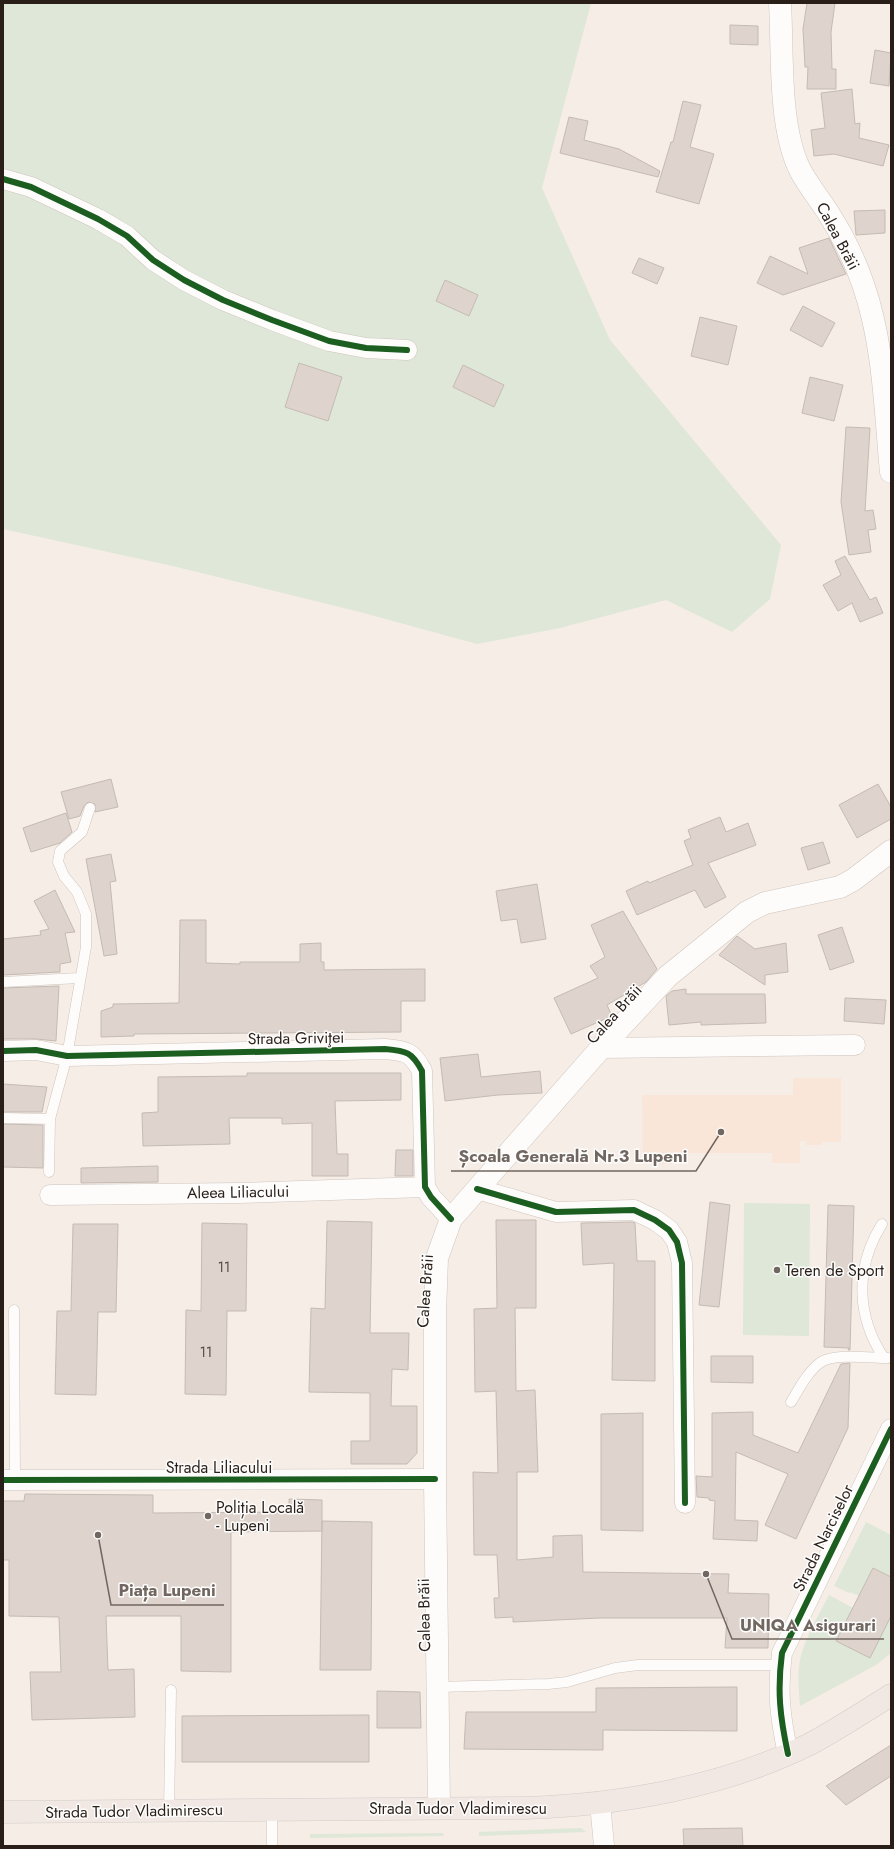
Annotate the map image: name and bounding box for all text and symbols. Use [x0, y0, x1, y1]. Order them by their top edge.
street label: Calea Brăii [811, 198, 865, 274]
street label: Calea Brăii [581, 979, 647, 1049]
street label: Strada Griviţei [247, 1026, 345, 1050]
callout: Școala Generală Nr.3 Lupeni [451, 1142, 696, 1171]
text: Școala Generală Nr.3 Lupeni [459, 1144, 687, 1168]
street label: Aleea Liliacului [187, 1180, 289, 1204]
street label: Calea Brăii [411, 1253, 439, 1329]
house number: 11 [218, 1257, 230, 1277]
place label: Teren de Sport [785, 1259, 884, 1282]
marker: Teren de Sport [772, 1265, 782, 1275]
house number: 11 [200, 1342, 212, 1362]
street label: Strada Liliacului [166, 1456, 272, 1479]
street label: Strada Narciselor [787, 1480, 859, 1596]
place label: Poliția Locală - Lupeni [216, 1496, 304, 1537]
marker: Poliția Locală - Lupeni [203, 1511, 213, 1521]
callout: Piața Lupeni [111, 1576, 224, 1605]
text: Piața Lupeni [118, 1578, 216, 1602]
street label: Calea Brăii [412, 1578, 436, 1652]
callout: UNIQA Asigurari [732, 1610, 884, 1639]
text: UNIQA Asigurari [740, 1613, 876, 1637]
street label: Strada Tudor Vladimirescu [369, 1797, 547, 1820]
street label: Strada Tudor Vladimirescu [45, 1798, 223, 1824]

